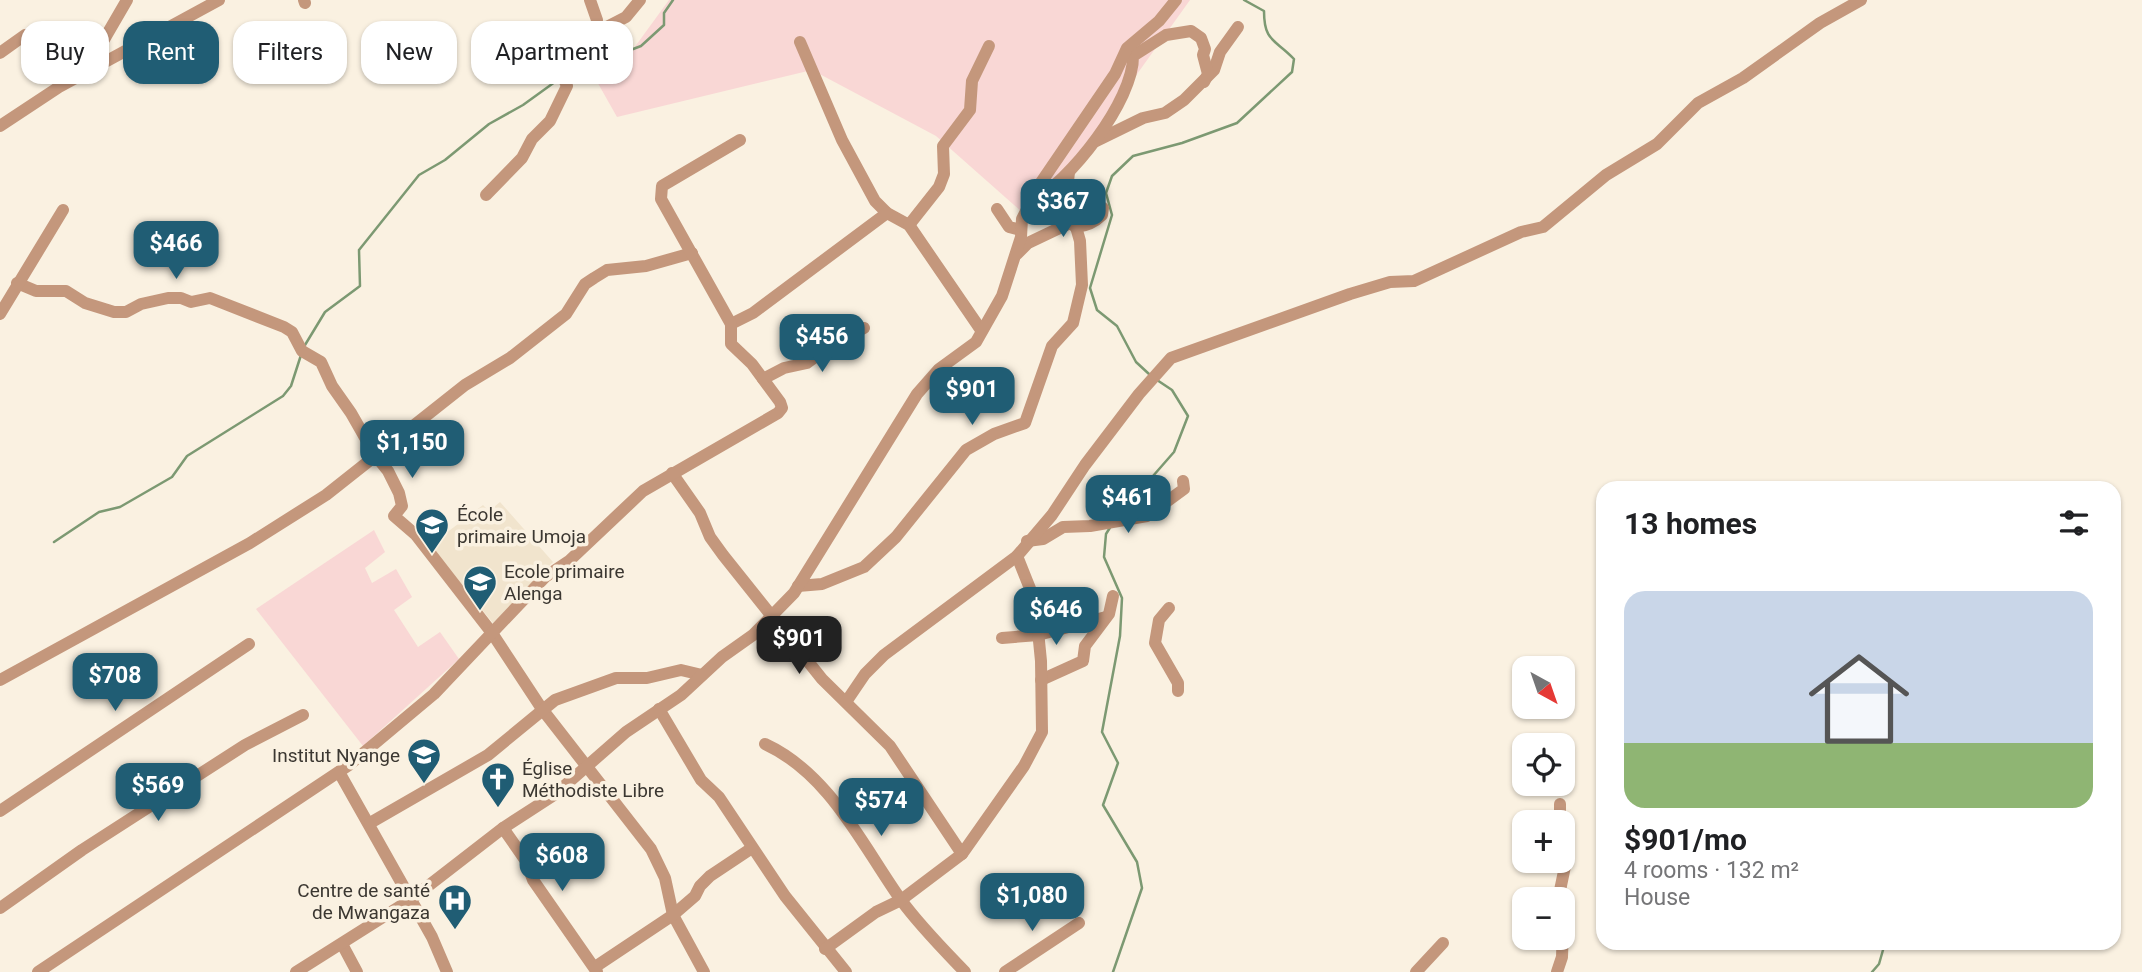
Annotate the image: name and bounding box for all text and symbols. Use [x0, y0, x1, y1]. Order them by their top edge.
chip: Buy [21, 21, 109, 84]
chip: Rent [123, 21, 219, 84]
chip: Filters [233, 21, 347, 84]
chip: New [361, 21, 457, 84]
chip: Apartment [471, 21, 633, 84]
pin: $367 [1022, 180, 1104, 239]
text: $367 [1037, 188, 1089, 215]
pin: $466 [135, 222, 217, 281]
text: $466 [150, 230, 202, 257]
pin: $456 [781, 314, 863, 374]
text: $456 [796, 323, 848, 350]
pin: $901 [931, 368, 1013, 427]
text: $901 [946, 376, 998, 403]
pin: $1,150 [355, 420, 469, 480]
text: $1,150 [376, 429, 448, 456]
pin: $461 [1087, 476, 1169, 535]
text: $461 [1102, 484, 1154, 511]
place label: École primaire Umoja [457, 503, 586, 548]
icon: filters [2055, 504, 2093, 542]
school or university icon: École primaire Umoja [413, 506, 451, 555]
text: 13 homes [1624, 506, 1757, 541]
place label: Ecole primaire Alenga [504, 560, 625, 605]
school or university icon: Ecole primaire Alenga [461, 563, 499, 612]
pin: $646 [1015, 588, 1097, 647]
text: $646 [1030, 596, 1082, 623]
pin: $901 [758, 616, 840, 676]
text: $901 [773, 625, 825, 652]
icon: home [1796, 636, 1922, 762]
pin: $708 [74, 654, 156, 713]
north arrow [1512, 656, 1575, 719]
map controls [1512, 656, 1575, 950]
text: $708 [89, 662, 141, 689]
button: locate [1512, 733, 1575, 796]
school or university icon: Institut Nyange [405, 736, 443, 785]
place label: Institut Nyange [272, 744, 400, 767]
place label: Église Méthodiste Libre [522, 757, 664, 802]
church icon: Église Méthodiste Libre [479, 760, 517, 809]
pin: $569 [117, 764, 199, 823]
text: $569 [132, 772, 184, 799]
pin: $574 [840, 778, 922, 838]
text: $574 [855, 787, 907, 814]
button: + [1512, 810, 1575, 873]
text: $901/mo [1624, 822, 1747, 857]
pin: $608 [521, 834, 603, 893]
text: $608 [536, 842, 588, 869]
text: 4 rooms · 132 m² [1624, 857, 1799, 884]
pin: $1,080 [975, 874, 1089, 933]
place label: Centre de santé de Mwangaza [297, 879, 430, 924]
hospital icon: Centre de santé de Mwangaza [436, 882, 474, 931]
text: $1,080 [996, 882, 1068, 909]
text: House [1624, 884, 1690, 911]
button: − [1512, 887, 1575, 950]

